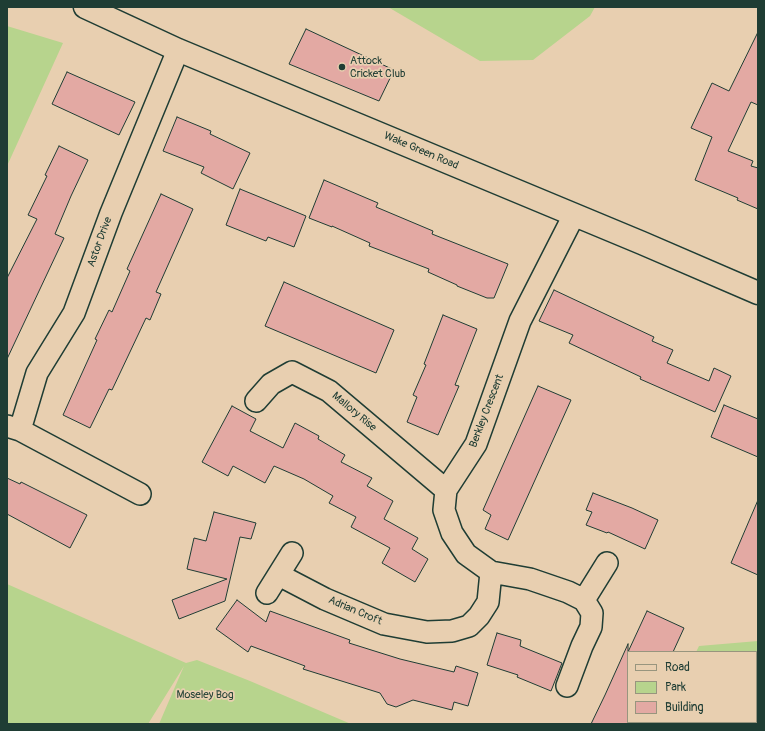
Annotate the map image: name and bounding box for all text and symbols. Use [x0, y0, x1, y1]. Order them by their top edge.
place label: Attock Cricket Club [350, 54, 405, 80]
marker: Attock Cricket Club [337, 62, 347, 72]
street label: Wake Green Road [382, 129, 460, 173]
street label: Astor Drive [85, 215, 115, 269]
street label: Berkley Crescent [467, 372, 507, 450]
street label: Mallory Rise [329, 390, 379, 434]
street label: Adrian Croft [326, 594, 384, 628]
legend [627, 651, 757, 723]
text: Road [665, 660, 690, 675]
text: Park [665, 680, 686, 695]
park label: Moseley Bog [177, 688, 233, 702]
text: Building [665, 700, 704, 715]

